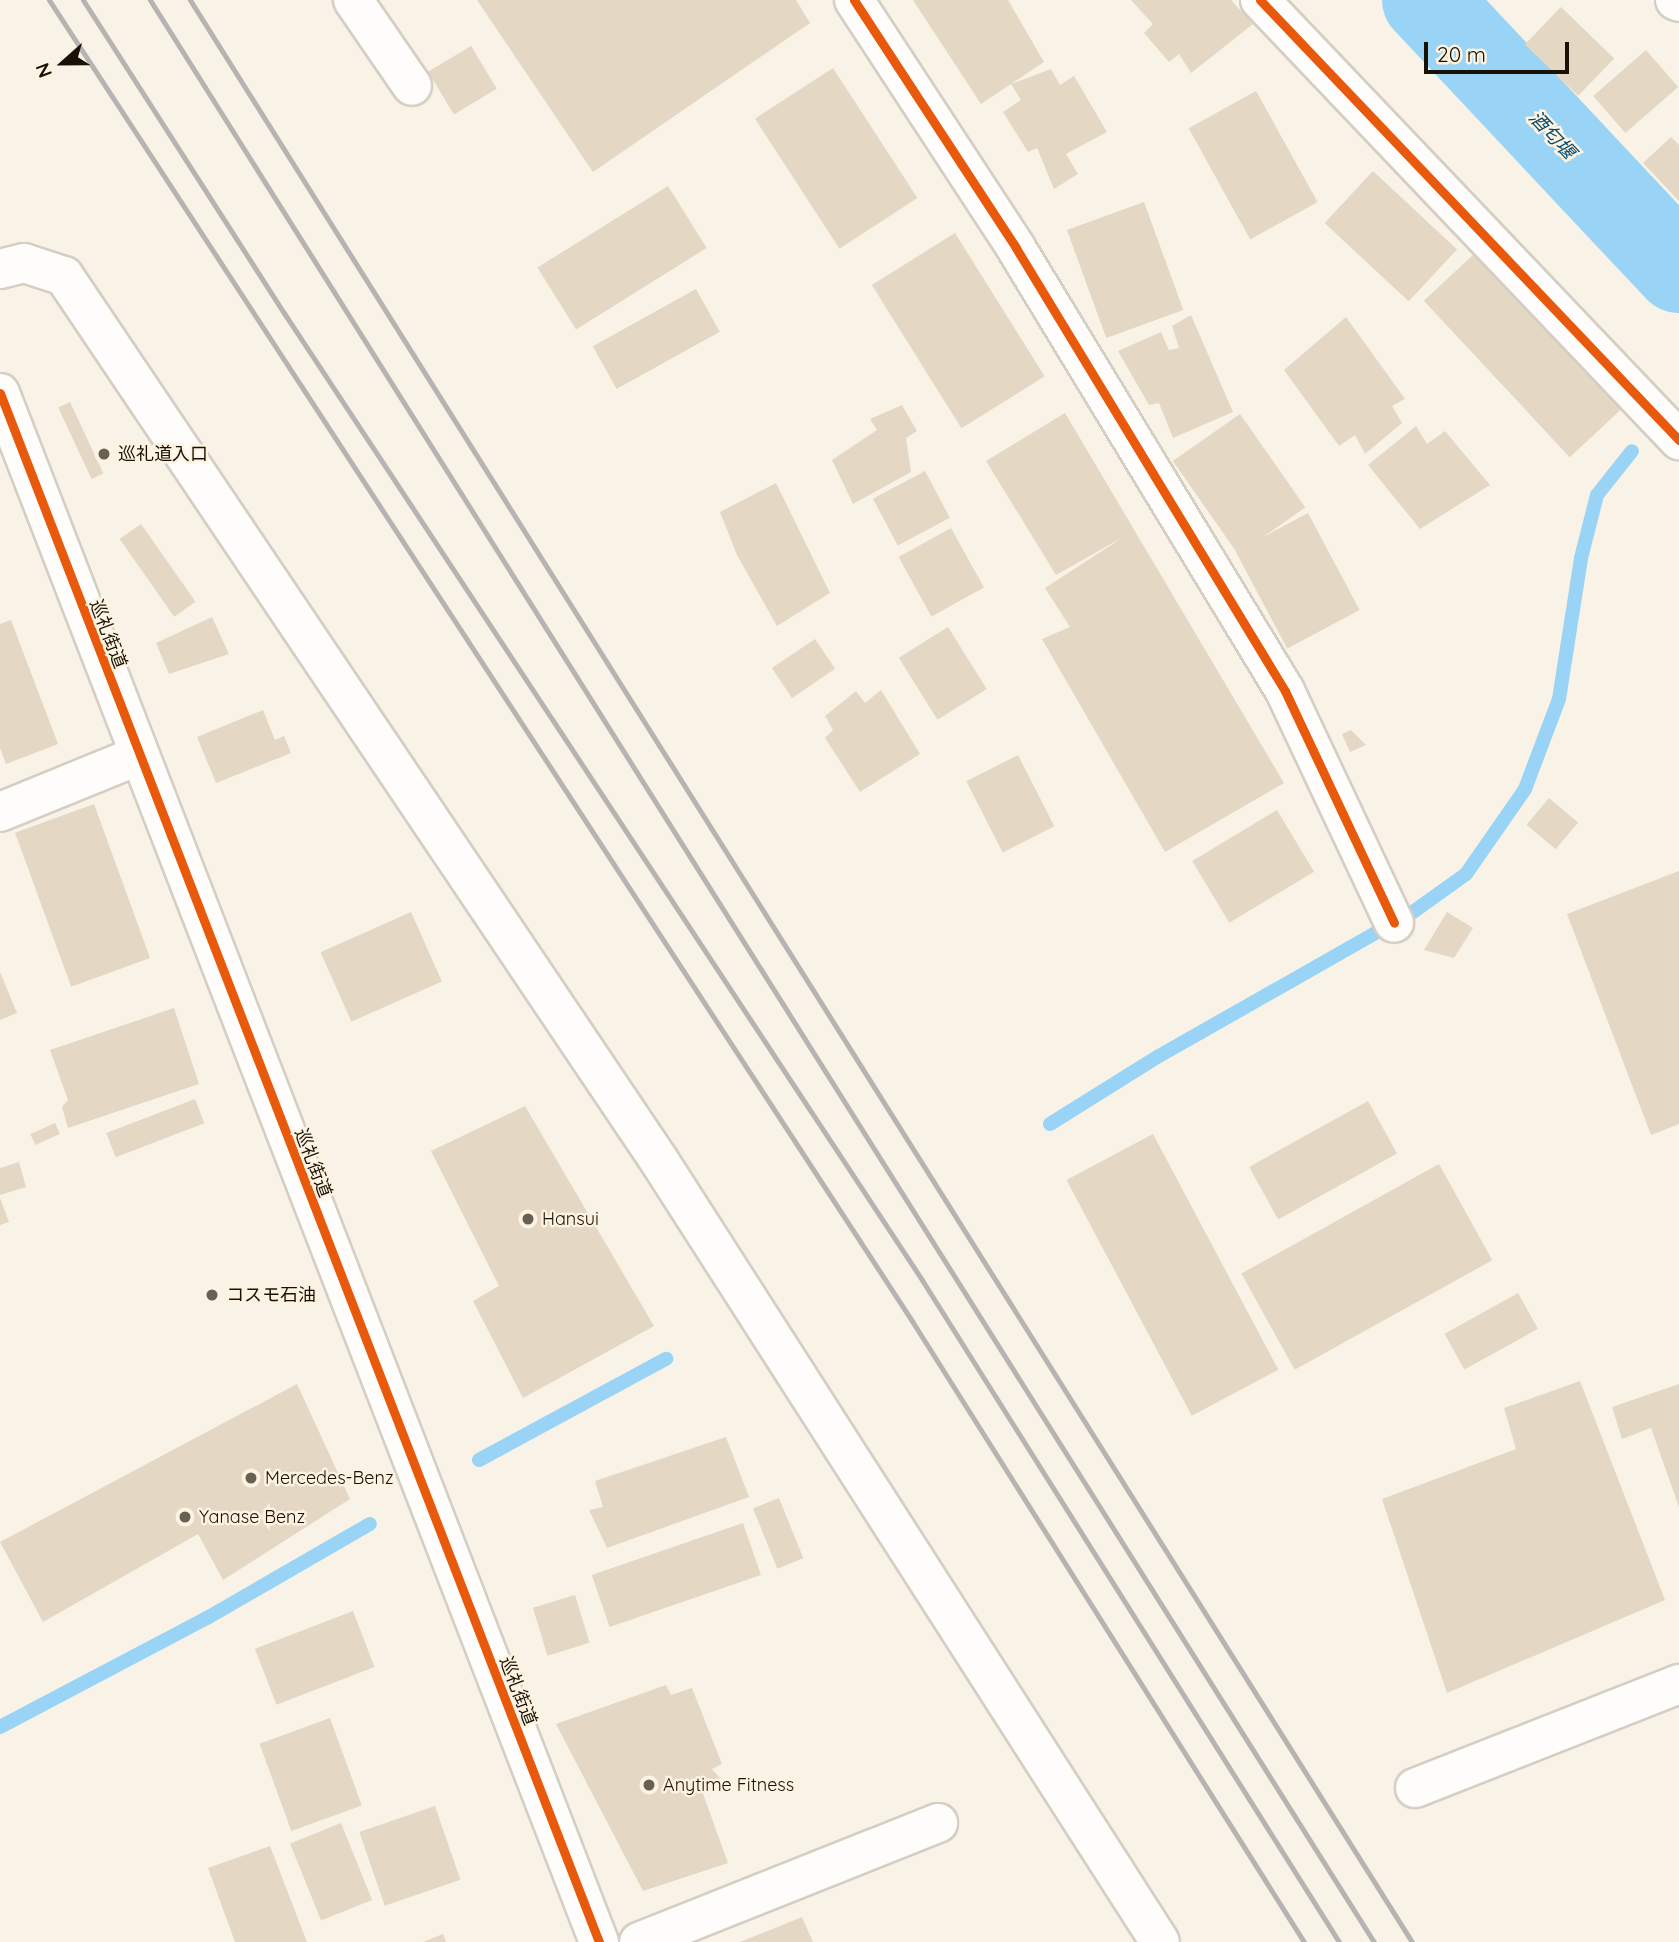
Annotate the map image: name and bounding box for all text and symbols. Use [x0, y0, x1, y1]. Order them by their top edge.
north arrow [28, 28, 98, 98]
scale bar [1427, 28, 1572, 72]
text: 20 m [1437, 41, 1486, 67]
text: N [30, 60, 57, 81]
water label: 酒匂堰 [1524, 106, 1580, 164]
place label: 巡礼道入口 [118, 443, 208, 465]
marker: 巡礼道入口 [96, 446, 112, 462]
street label: 巡礼街道 [85, 597, 131, 671]
street label: 巡礼街道 [290, 1126, 336, 1200]
place label: Hansui [542, 1208, 599, 1230]
marker: Hansui [520, 1211, 536, 1227]
place label: コスモ石油 [226, 1284, 316, 1306]
marker: コスモ石油 [204, 1287, 220, 1303]
place label: Mercedes-Benz [265, 1467, 394, 1489]
marker: Mercedes-Benz [243, 1470, 259, 1486]
place label: Yanase Benz [199, 1506, 305, 1528]
marker: Yanase Benz [177, 1509, 193, 1525]
street label: 巡礼街道 [495, 1654, 541, 1728]
place label: Anytime Fitness [663, 1774, 794, 1796]
marker: Anytime Fitness [641, 1777, 657, 1793]

